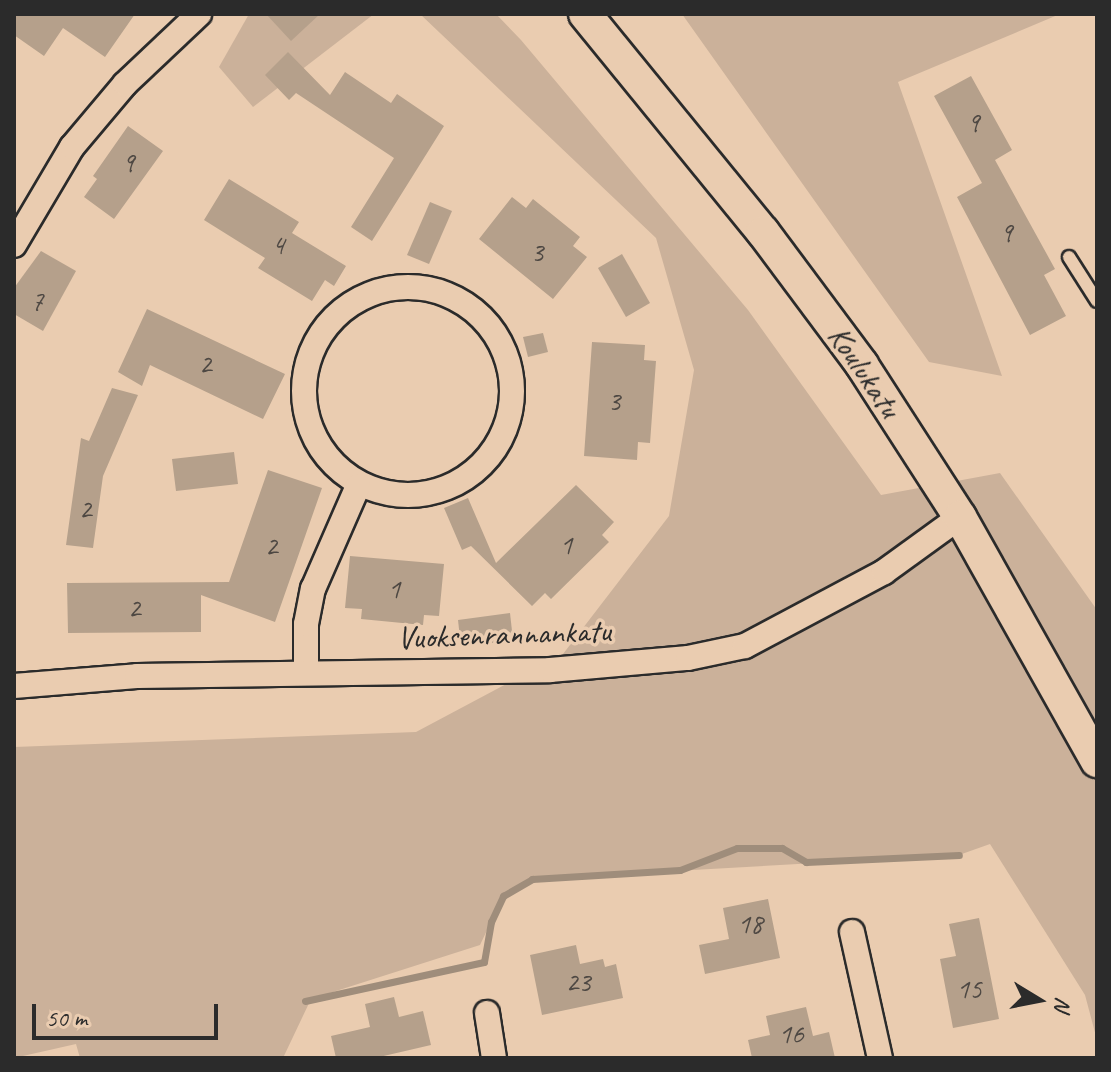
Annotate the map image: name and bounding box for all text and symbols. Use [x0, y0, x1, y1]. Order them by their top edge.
house number: 9 [967, 106, 979, 140]
house number: 9 [122, 146, 134, 180]
house number: 9 [1000, 216, 1012, 250]
house number: 4 [272, 228, 284, 262]
house number: 3 [531, 235, 543, 269]
house number: 7 [31, 284, 43, 318]
street label: Koulukatu [819, 319, 909, 425]
house number: 2 [199, 347, 211, 381]
house number: 3 [608, 384, 620, 418]
house number: 2 [79, 492, 91, 526]
house number: 1 [560, 528, 572, 562]
house number: 2 [265, 529, 277, 563]
house number: 1 [388, 572, 400, 606]
house number: 2 [128, 591, 140, 625]
street label: Vuoksenrannankatu [396, 612, 612, 658]
house number: 18 [737, 907, 763, 941]
north arrow [999, 960, 1079, 1040]
house number: 23 [565, 965, 591, 999]
house number: 15 [956, 972, 982, 1006]
scale bar [36, 988, 222, 1038]
text: N [1048, 995, 1078, 1013]
text: 50 m [46, 1003, 87, 1033]
house number: 16 [778, 1017, 804, 1051]

